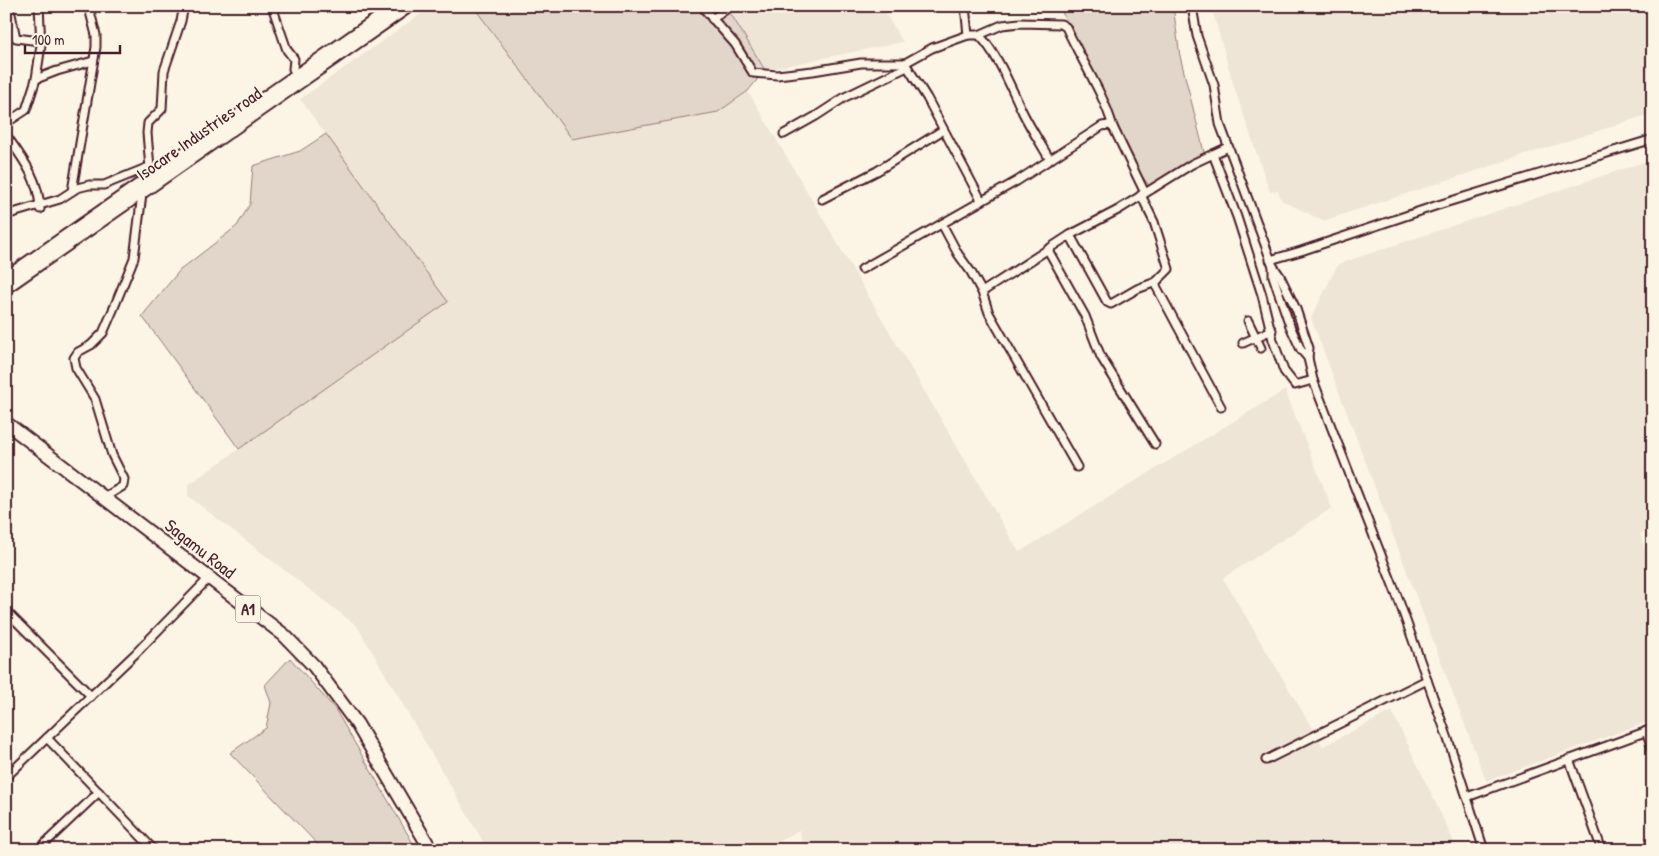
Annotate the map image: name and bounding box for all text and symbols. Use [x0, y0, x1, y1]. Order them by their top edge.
scale bar [25, 22, 120, 54]
text: 100 m [32, 29, 65, 50]
street label: Isocare Industries road [131, 81, 266, 186]
street label: Sagamu Road [160, 513, 241, 584]
road number: A1 [236, 596, 260, 622]

